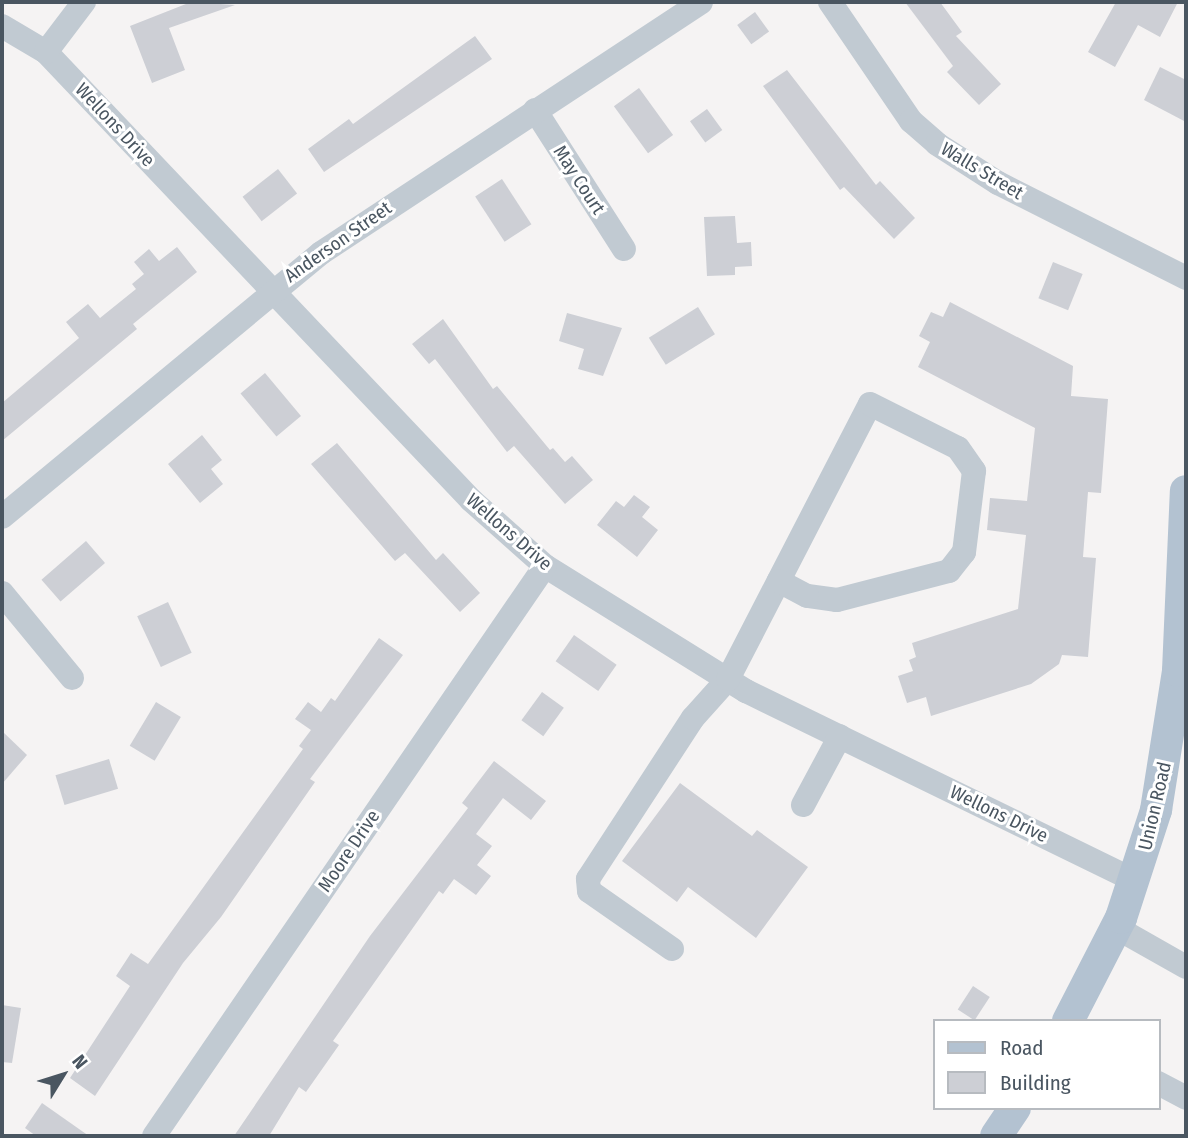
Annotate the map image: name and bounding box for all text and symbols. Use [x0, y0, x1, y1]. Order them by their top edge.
street label: Wellons Drive [70, 78, 160, 172]
street label: Walls Street [937, 138, 1027, 204]
street label: May Court [548, 141, 610, 219]
street label: Anderson Street [280, 197, 396, 287]
street label: Wellons Drive [461, 489, 557, 575]
street label: Union Road [1134, 760, 1176, 852]
street label: Wellons Drive [946, 780, 1052, 848]
street label: Moore Drive [313, 806, 385, 896]
legend [932, 1019, 1160, 1110]
text: Road [1000, 1035, 1044, 1061]
north arrow [28, 1040, 98, 1110]
text: N [67, 1050, 93, 1073]
text: Building [1000, 1070, 1071, 1096]

